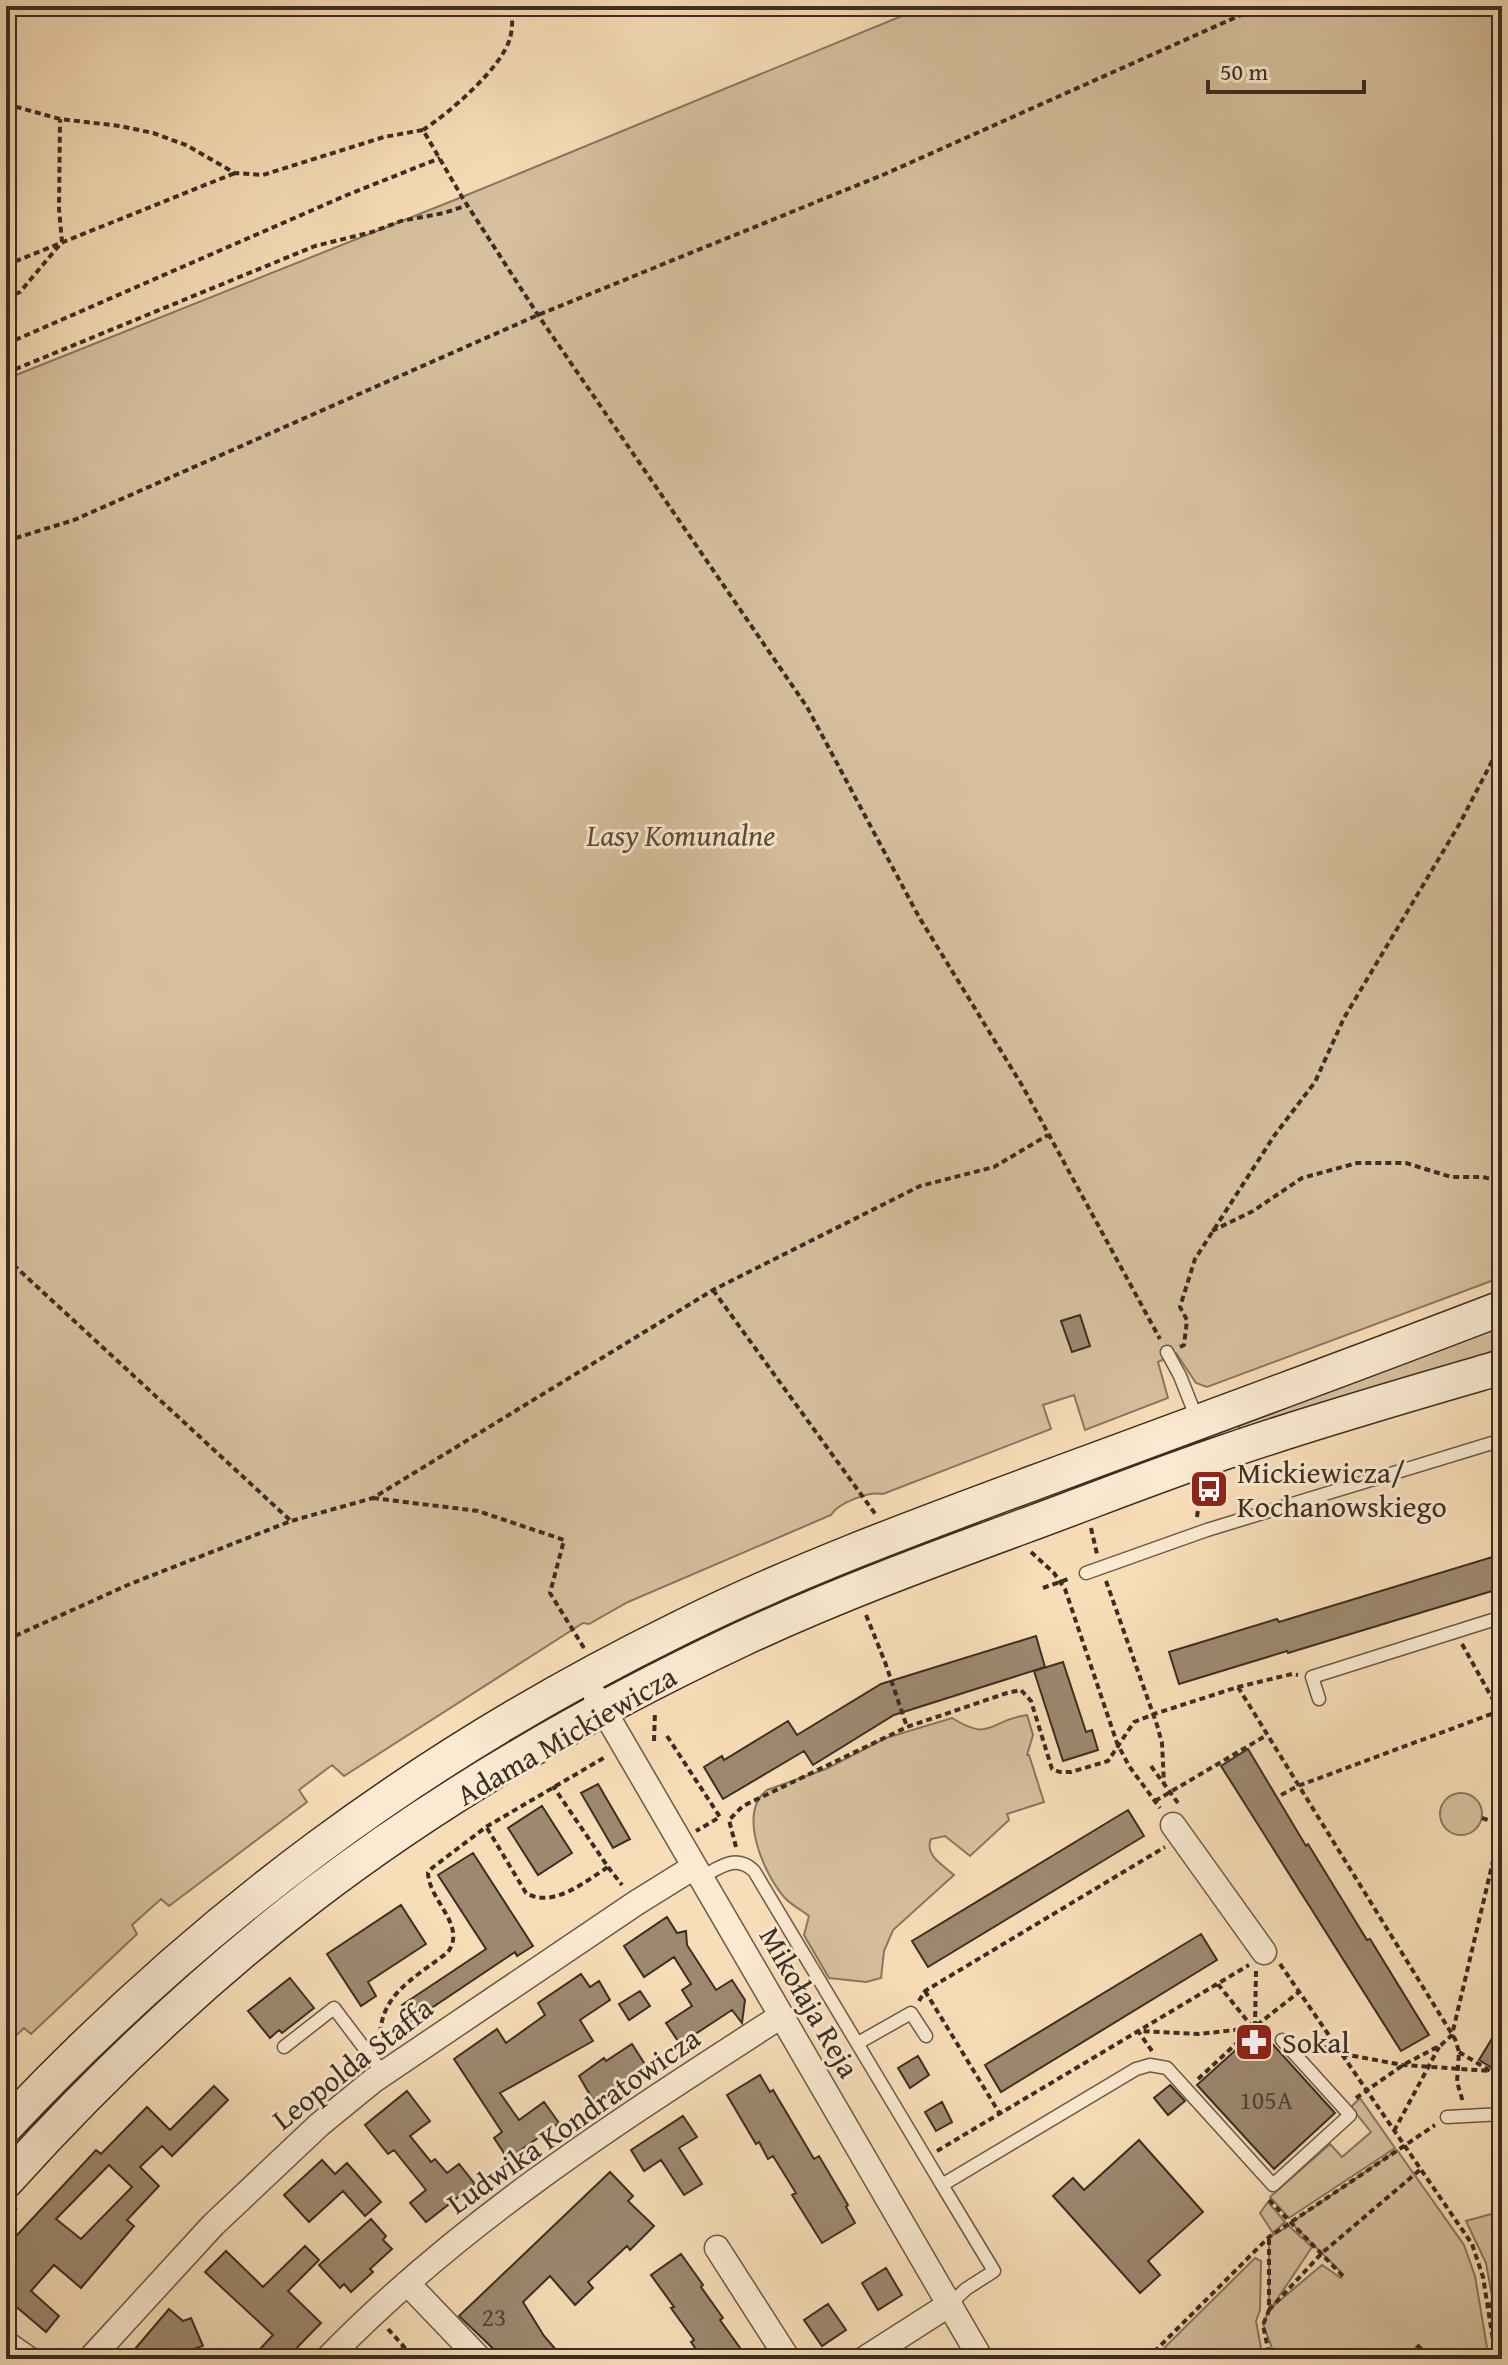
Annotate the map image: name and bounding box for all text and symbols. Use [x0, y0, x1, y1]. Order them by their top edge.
scale bar [1208, 44, 1364, 94]
text: 50 m [1220, 54, 1268, 89]
park label: Lasy Komunalne [586, 813, 775, 857]
place label: Mickiewicza/ Kochanowskiego [1237, 1450, 1447, 1528]
bus stop icon: Mickiewicza/ Kochanowskiego [1188, 1468, 1230, 1510]
street label: Adama Mickiewicza [448, 1654, 684, 1816]
street label: Mikołaja Reja [749, 1918, 871, 2086]
street label: Leopolda Staffa [262, 1986, 442, 2140]
street label: Ludwika Kondratowicza [437, 2016, 709, 2224]
place label: Sokal [1282, 2020, 1350, 2064]
pharmacy icon: Sokal [1233, 2021, 1275, 2063]
house number: 105A [1239, 2080, 1293, 2119]
house number: 23 [481, 2297, 507, 2336]

